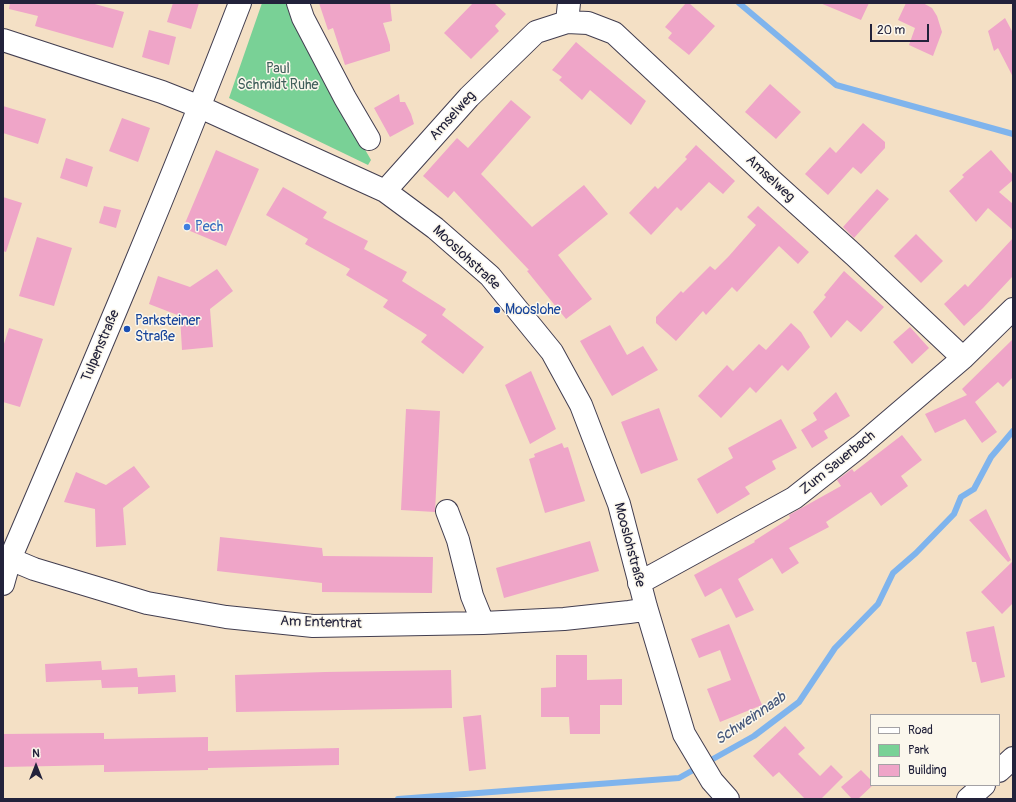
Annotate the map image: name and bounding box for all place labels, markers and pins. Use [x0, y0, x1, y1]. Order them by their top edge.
place label: Pech [195, 219, 223, 235]
marker: Pech [182, 222, 192, 232]
place label: Mooslohe [505, 302, 561, 318]
marker: Mooslohe [492, 305, 502, 315]
place label: Parksteiner Straße [135, 313, 200, 346]
marker: Parksteiner Straße [122, 324, 132, 334]

